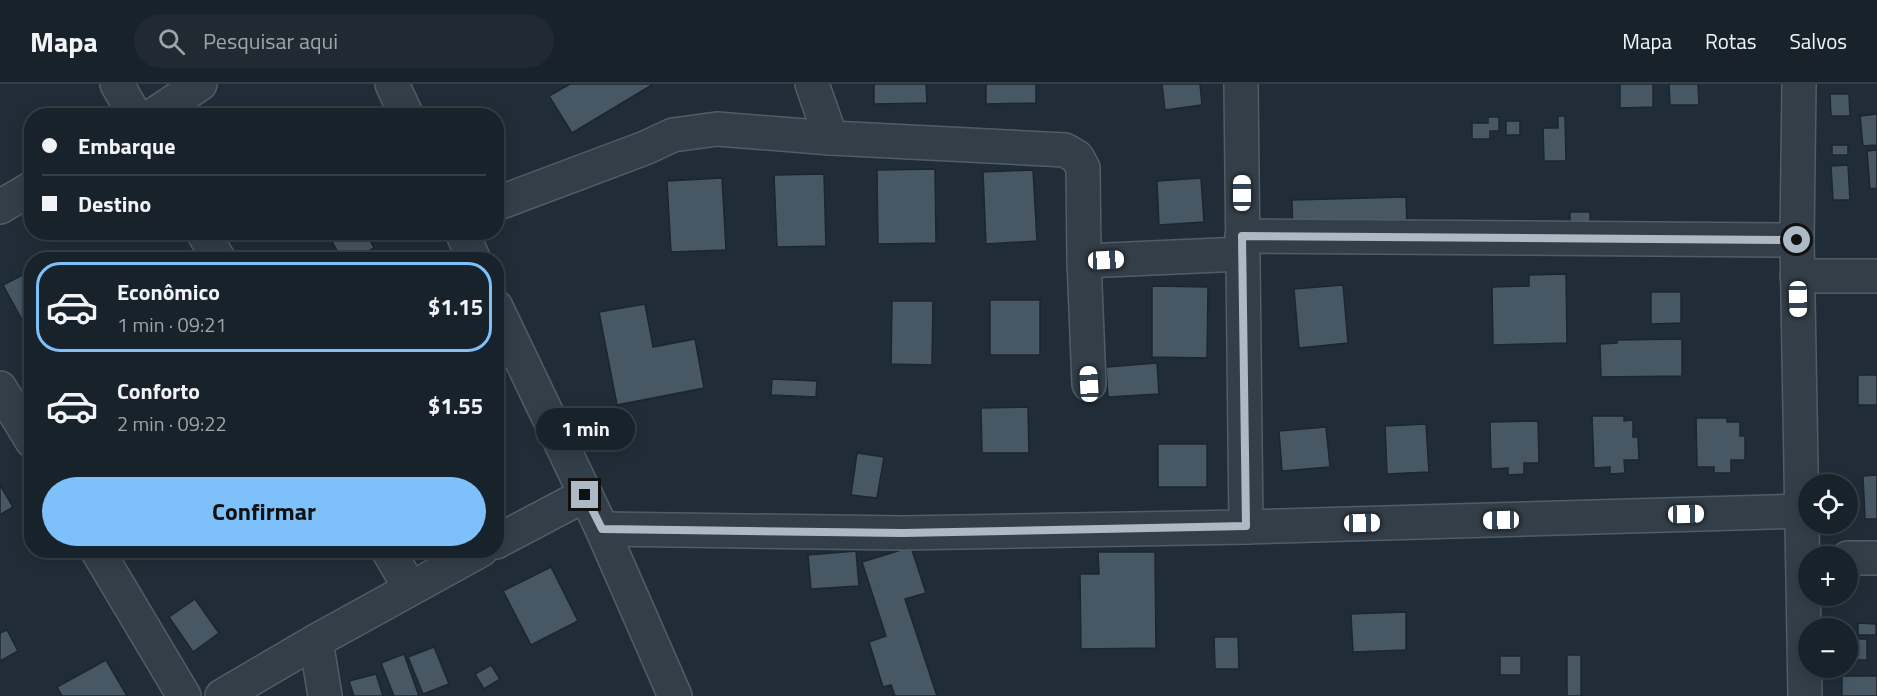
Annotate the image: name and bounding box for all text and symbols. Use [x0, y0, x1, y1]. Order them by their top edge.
search box [134, 14, 554, 68]
text: Mapa [30, 20, 98, 63]
text: Pesquisar aqui [203, 24, 338, 58]
icon: search [155, 25, 188, 58]
text: Mapa [1622, 25, 1672, 57]
text: Rotas [1705, 25, 1756, 57]
text: Salvos [1789, 25, 1847, 57]
text: Embarque [78, 129, 175, 163]
car [1233, 175, 1251, 211]
text: Destino [78, 187, 151, 221]
route start [1783, 226, 1810, 253]
car [1088, 250, 1124, 270]
text: Econômico [117, 275, 220, 309]
icon: car [45, 280, 99, 334]
car [1789, 281, 1807, 317]
text: $1.15 [428, 290, 483, 324]
text: 1 min · 09:21 [117, 309, 227, 340]
car [1079, 366, 1099, 402]
text: Conforto [117, 374, 200, 408]
icon: car [45, 379, 99, 433]
text: $1.55 [428, 389, 483, 423]
text: 2 min · 09:22 [117, 408, 227, 439]
callout: 1 min [536, 408, 634, 450]
text: 1 min [561, 413, 610, 444]
map controls [1798, 474, 1858, 678]
button: locate [1798, 474, 1858, 534]
button: Confirmar [42, 477, 486, 546]
route end [571, 481, 598, 508]
car [1668, 505, 1704, 523]
car [1483, 511, 1519, 529]
car [1344, 514, 1380, 532]
button: + [1798, 546, 1858, 606]
button: − [1798, 618, 1858, 678]

